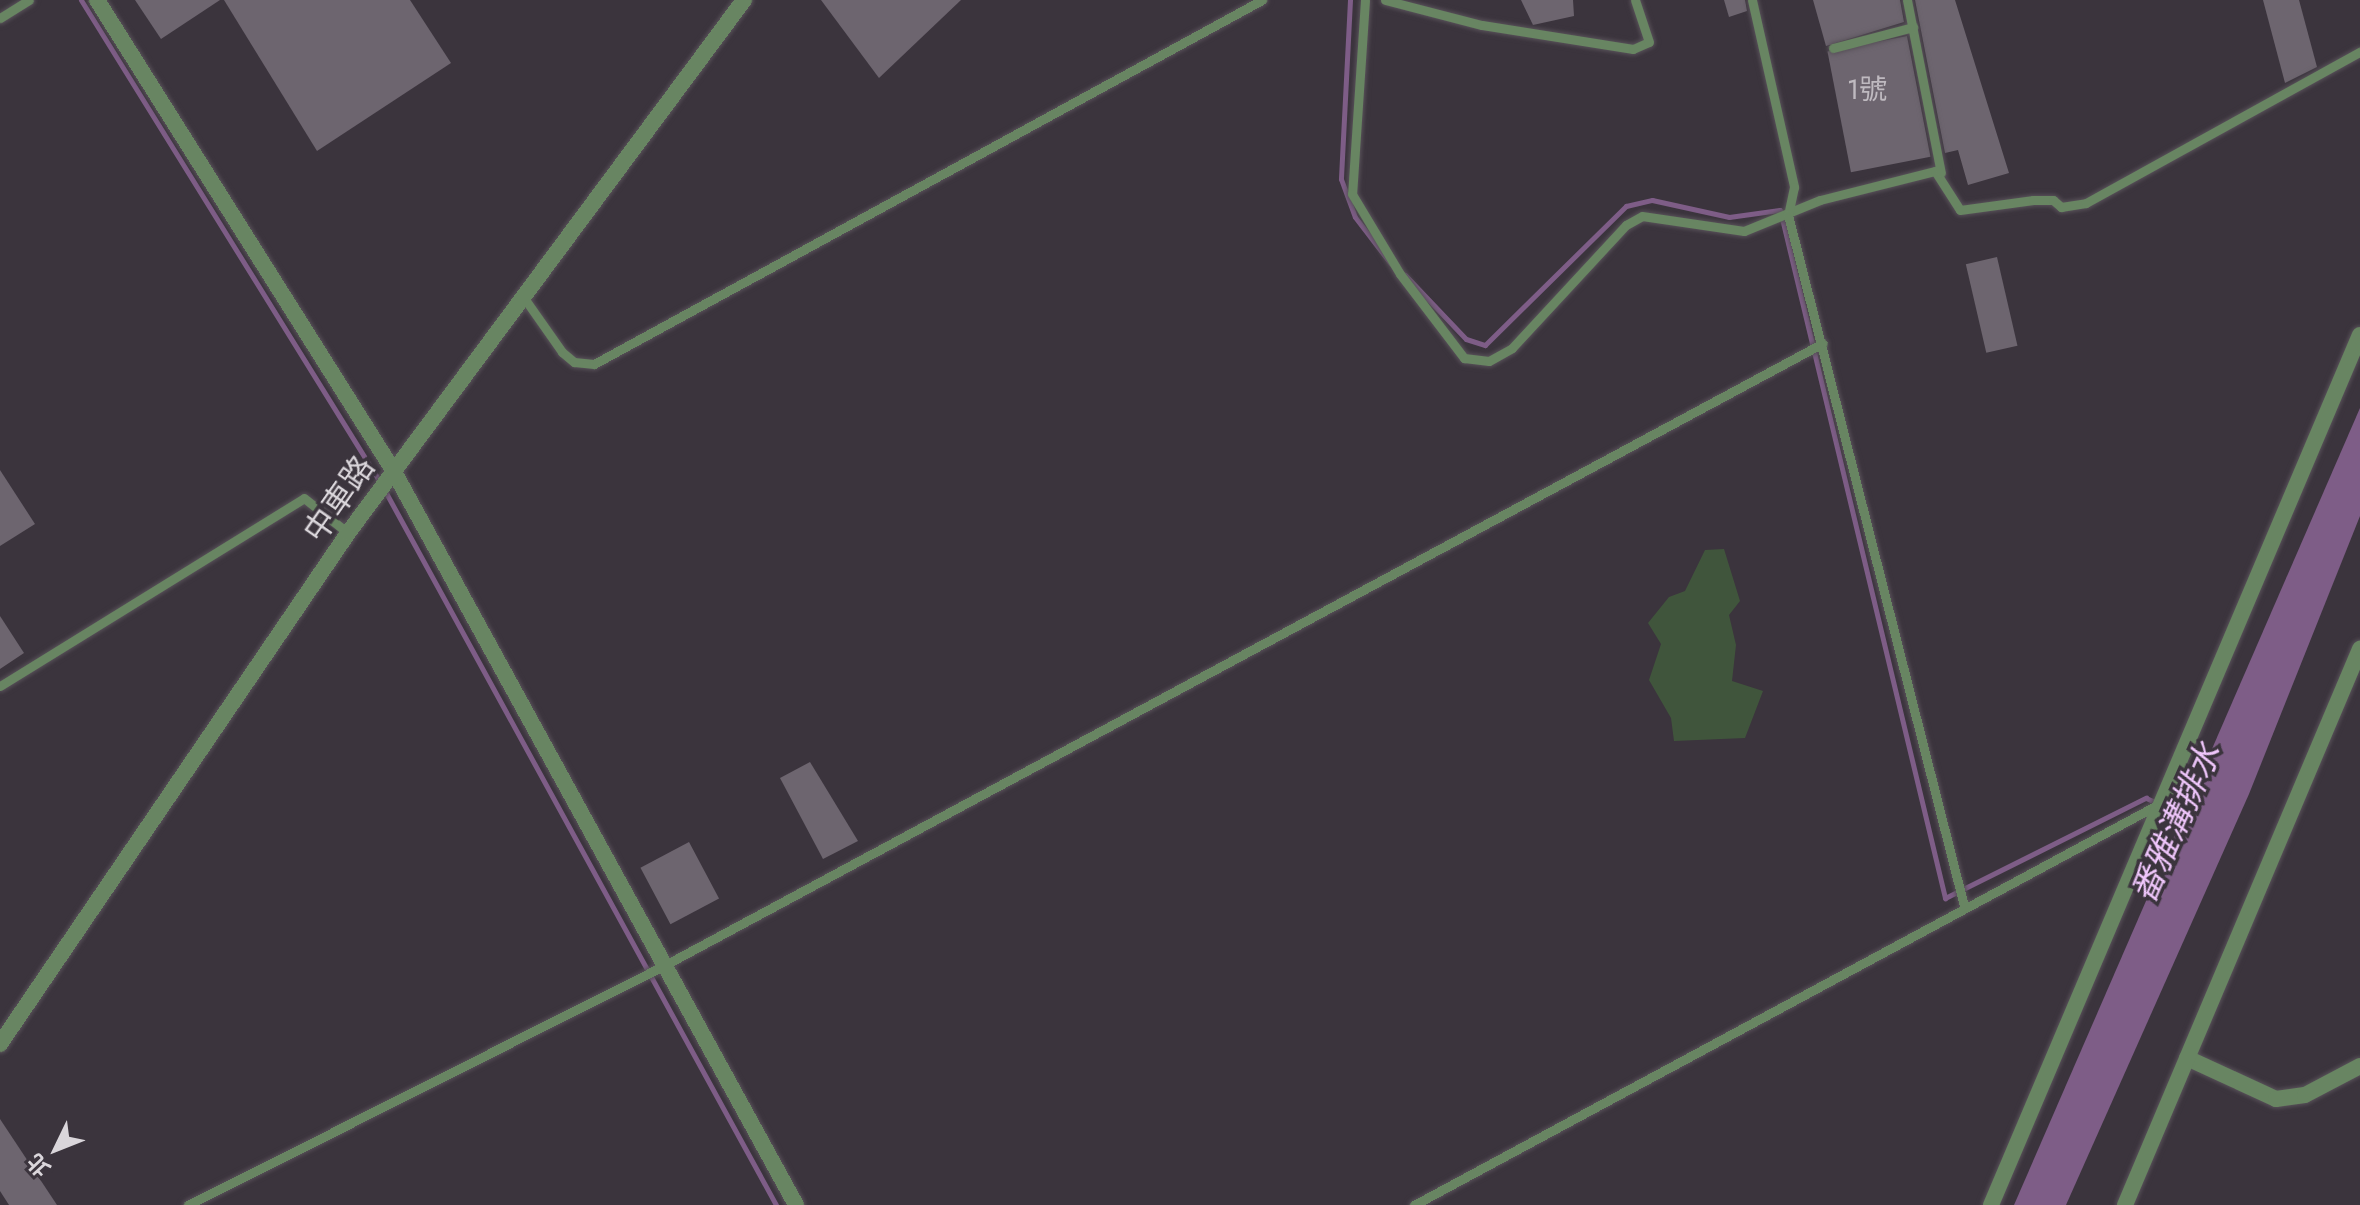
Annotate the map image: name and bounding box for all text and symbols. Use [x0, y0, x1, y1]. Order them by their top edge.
house number: 1號 [1847, 73, 1887, 107]
street label: 中車路 [296, 449, 382, 549]
water label: 番雅溝排水 [2123, 737, 2229, 909]
north arrow [16, 1109, 96, 1189]
text: 北 [19, 1146, 58, 1184]

